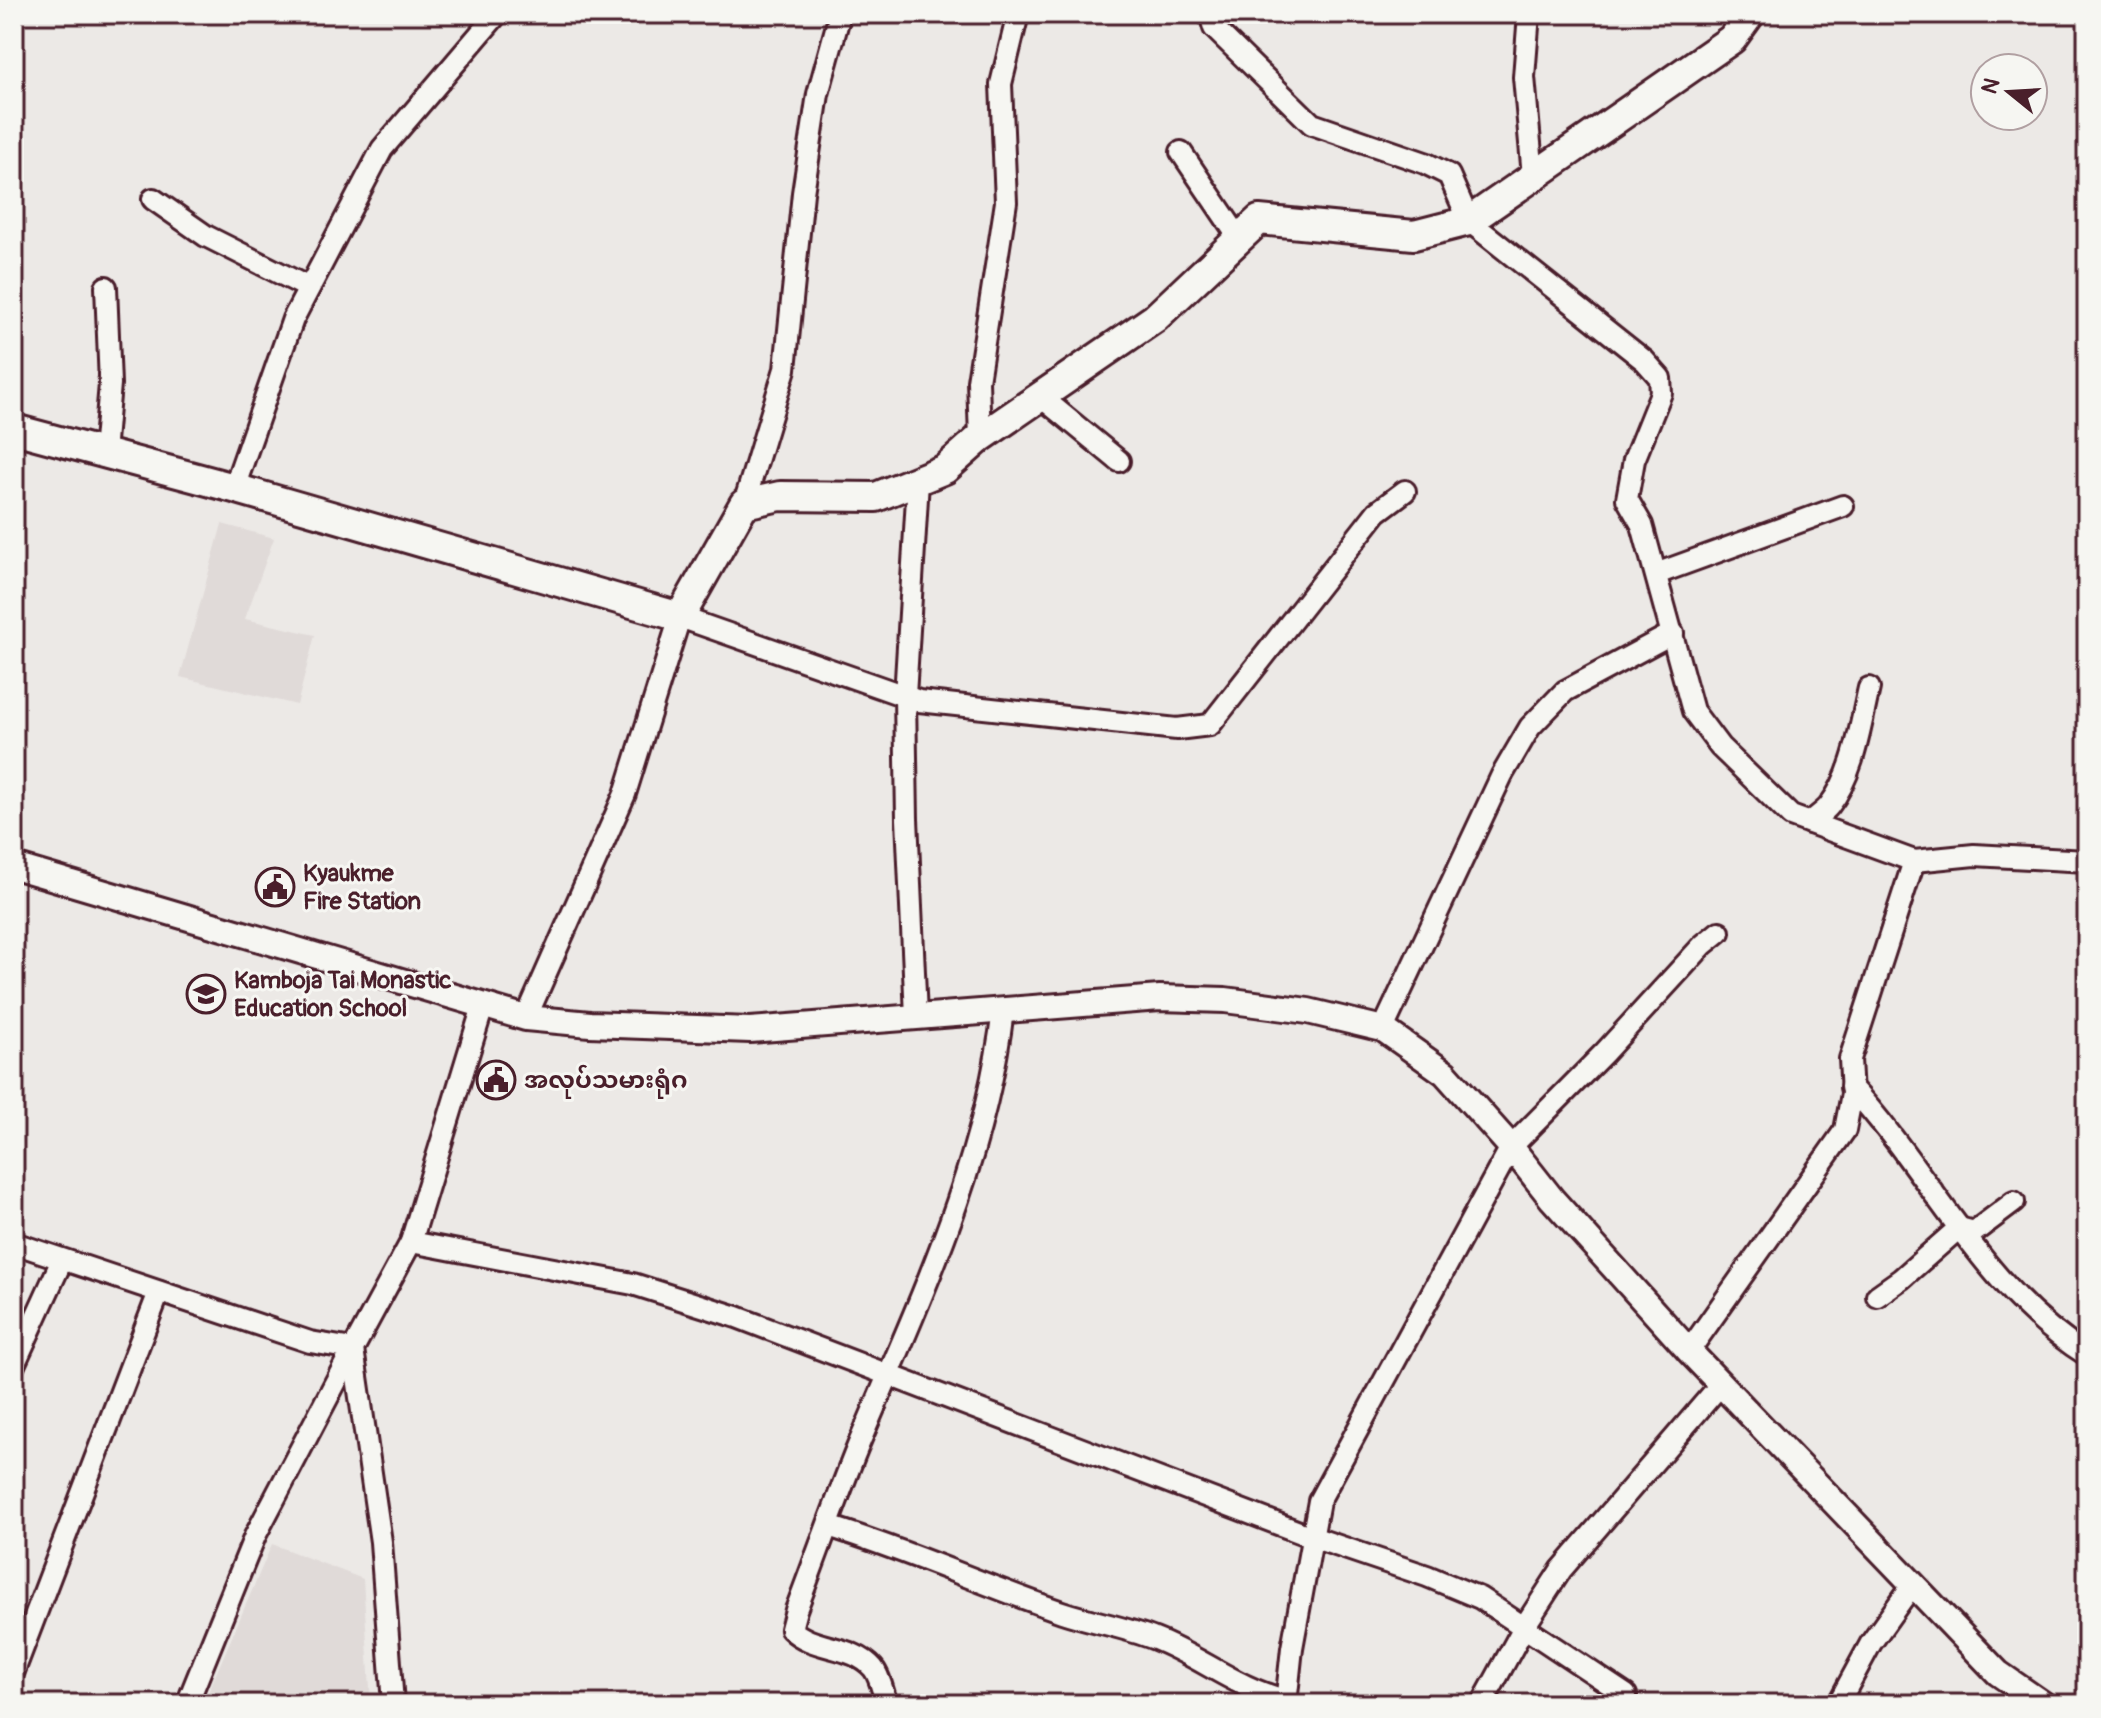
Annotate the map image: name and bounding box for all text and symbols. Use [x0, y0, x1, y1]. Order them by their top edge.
north arrow [1969, 52, 2049, 132]
text: N [1975, 75, 2007, 98]
place label: Kyaukme Fire Station [303, 859, 421, 916]
public building icon: Kyaukme Fire Station [254, 866, 296, 908]
place label: Kamboja Tai Monastic Education School [234, 966, 452, 1023]
school or university icon: Kamboja Tai Monastic Education School [185, 973, 227, 1015]
public building icon: အလုပ်သမားရုံဂ [475, 1059, 517, 1101]
place label: အလုပ်သမားရုံဂ [524, 1064, 687, 1099]

